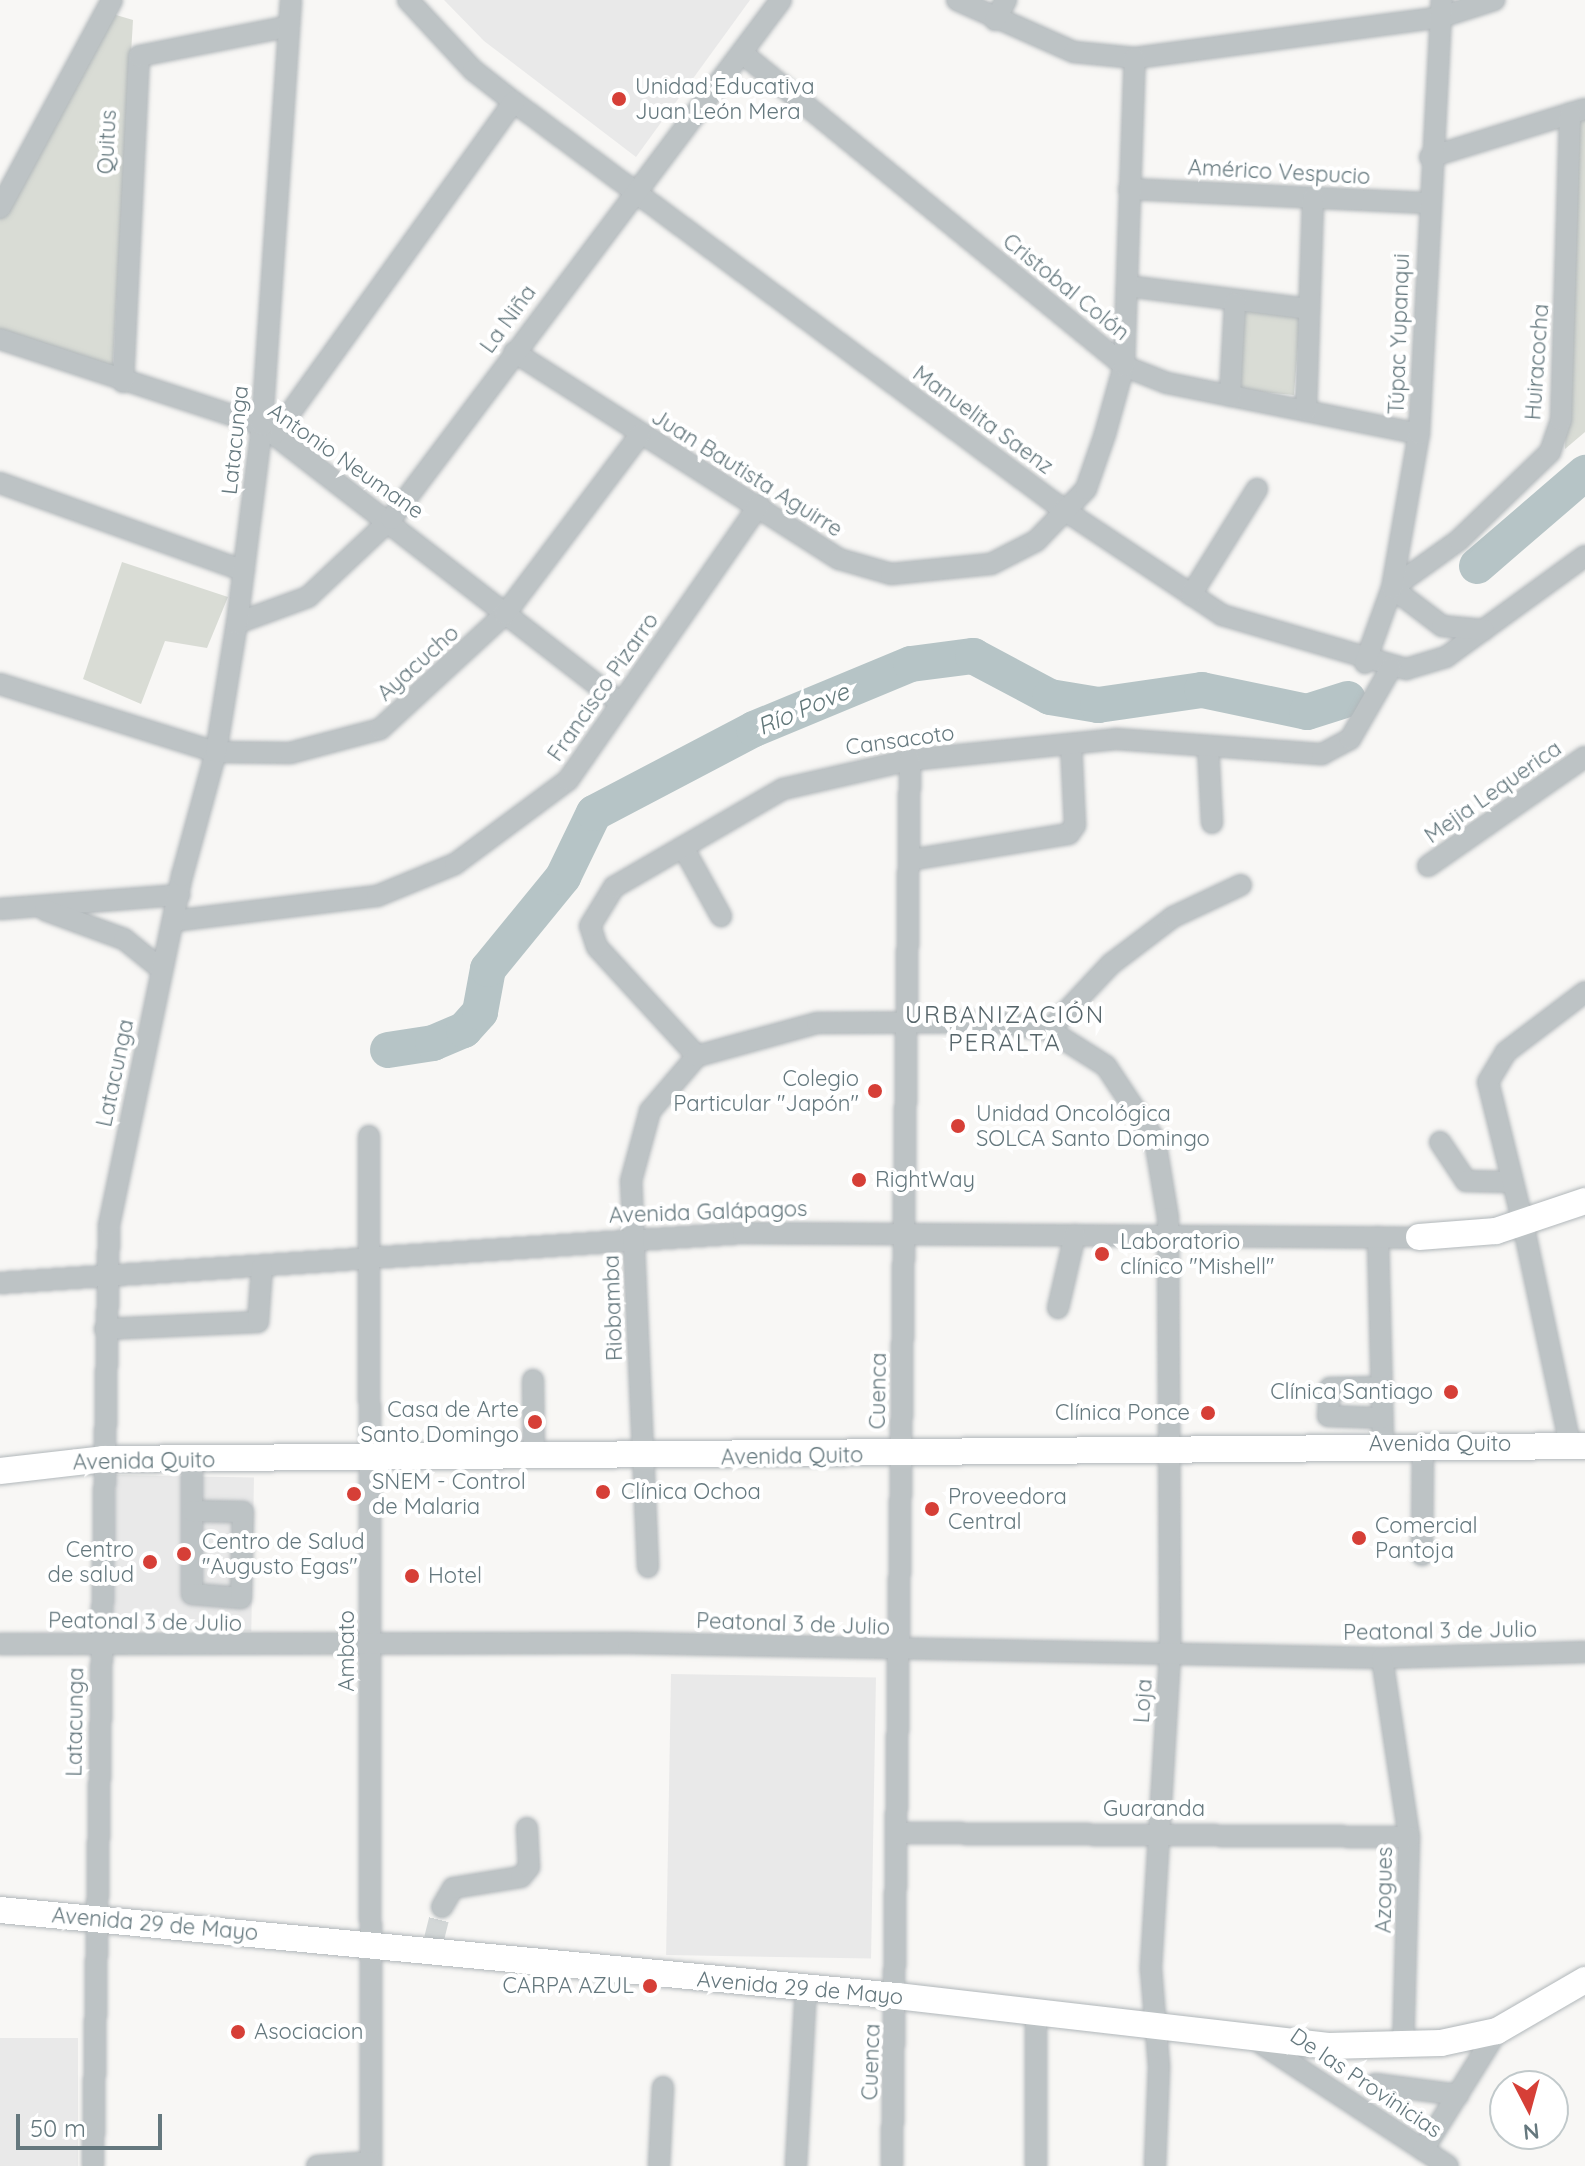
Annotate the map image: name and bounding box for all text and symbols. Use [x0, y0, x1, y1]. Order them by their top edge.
place label: Unidad Educativa Juan León Mera [635, 73, 815, 124]
marker: Unidad Educativa Juan León Mera [610, 90, 628, 108]
street label: Quitus [92, 109, 122, 175]
street label: Américo Vespucio [1187, 154, 1371, 190]
street label: Cristobal Colón [997, 228, 1135, 346]
street label: Túpac Yupanqui [1383, 253, 1415, 415]
street label: La Niña [474, 280, 542, 358]
street label: Huiracocha [1520, 303, 1554, 421]
street label: Manuelita Saenz [908, 360, 1058, 480]
street label: Latacunga [216, 384, 254, 496]
street label: Antonio Neumane [263, 397, 429, 525]
street label: Juan Bautista Aguirre [647, 403, 847, 543]
street label: Francisco Pizarro [542, 608, 664, 766]
street label: Ayacucho [372, 620, 464, 706]
water label: Río Pove [753, 677, 853, 741]
street label: Cansacoto [844, 719, 956, 761]
street label: Mejia Lequerica [1420, 735, 1566, 849]
district label: URBANIZACIÓN PERALTA [905, 1001, 1105, 1057]
street label: Latacunga [91, 1017, 139, 1129]
place label: Colegio Particular "Japón" [673, 1065, 859, 1116]
marker: Colegio Particular "Japón" [866, 1082, 884, 1100]
place label: Unidad Oncológica SOLCA Santo Domingo [976, 1100, 1210, 1152]
marker: Unidad Oncológica SOLCA Santo Domingo [947, 1115, 969, 1137]
place label: RightWay [875, 1167, 975, 1193]
marker: RightWay [850, 1171, 868, 1189]
street label: Avenida Galápagos [608, 1195, 808, 1229]
place label: Laboratorio clínico "Mishell" [1120, 1228, 1274, 1280]
marker: Laboratorio clínico "Mishell" [1091, 1243, 1113, 1265]
street label: Riobamba [598, 1255, 628, 1361]
street label: Cuenca [864, 1352, 892, 1430]
place label: Clínica Santiago [1270, 1379, 1433, 1405]
marker: Clínica Santiago [1440, 1381, 1462, 1403]
place label: Casa de Arte Santo Domingo [361, 1396, 519, 1448]
place label: Clínica Ponce [1055, 1400, 1190, 1426]
marker: Clínica Ponce [1197, 1402, 1219, 1424]
marker: Casa de Arte Santo Domingo [526, 1413, 544, 1431]
street label: Avenida Quito [1369, 1431, 1511, 1457]
street label: Avenida Quito [720, 1442, 864, 1470]
street label: Avenida Quito [72, 1447, 216, 1475]
place label: SNEM - Control de Malaria [372, 1468, 526, 1520]
place label: Clínica Ochoa [621, 1479, 761, 1505]
marker: Clínica Ochoa [592, 1481, 614, 1503]
marker: SNEM - Control de Malaria [343, 1483, 365, 1505]
place label: Proveedora Central [948, 1483, 1067, 1534]
marker: Proveedora Central [923, 1500, 941, 1518]
place label: Comercial Pantoja [1375, 1512, 1478, 1564]
place label: Centro de Salud "Augusto Egas" [202, 1528, 365, 1580]
marker: Comercial Pantoja [1350, 1529, 1368, 1547]
place label: Centro de salud [48, 1536, 134, 1588]
marker: Centro de Salud "Augusto Egas" [173, 1543, 195, 1565]
marker: Centro de salud [141, 1553, 159, 1571]
place label: Hotel [428, 1563, 482, 1589]
marker: Hotel [403, 1567, 421, 1585]
street label: Peatonal 3 de Julio [48, 1607, 242, 1637]
street label: Peatonal 3 de Julio [696, 1607, 890, 1641]
street label: Ambato [334, 1610, 360, 1692]
street label: Peatonal 3 de Julio [1343, 1616, 1537, 1646]
street label: Latacunga [61, 1667, 89, 1777]
street label: Loja [1128, 1678, 1158, 1724]
street label: Guaranda [1103, 1796, 1205, 1822]
street label: Azogues [1370, 1846, 1398, 1934]
street label: Avenida 29 de Mayo [51, 1902, 259, 1946]
street label: Avenida 29 de Mayo [696, 1966, 904, 2010]
place label: CARPA AZUL [502, 1973, 634, 1999]
marker: CARPA AZUL [641, 1977, 659, 1995]
place label: Asociacion [254, 2019, 363, 2045]
marker: Asociacion [229, 2023, 247, 2041]
street label: Cuenca [856, 2023, 886, 2101]
street label: De las Provinicias [1285, 2023, 1447, 2143]
north arrow [1489, 2070, 1569, 2150]
scale bar [20, 2098, 166, 2148]
text: 50 m [30, 2113, 86, 2143]
text: N [1522, 2117, 1541, 2147]

